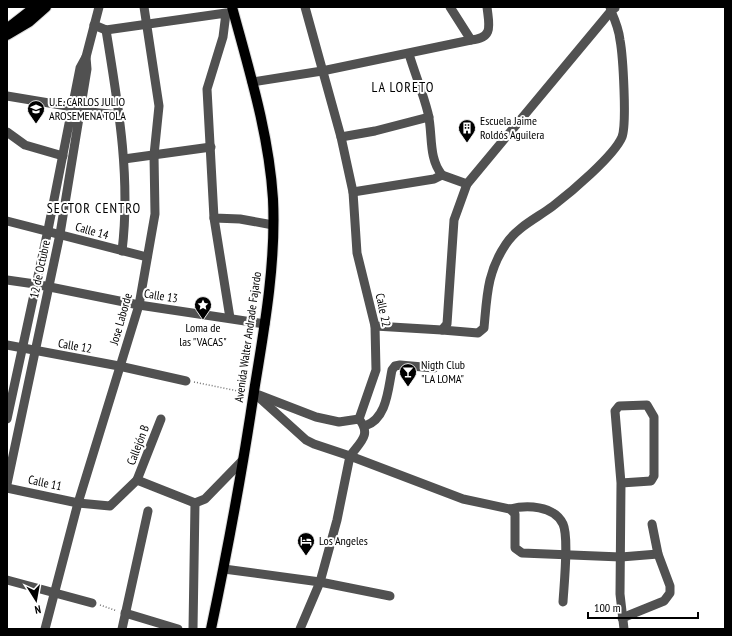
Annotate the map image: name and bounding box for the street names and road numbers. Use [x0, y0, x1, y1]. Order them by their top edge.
street label: Calle 14 [74, 219, 111, 243]
street label: 12 de Octubre [26, 239, 53, 299]
street label: Avenida Walter Andrade Fajardo [231, 271, 264, 403]
street label: Calle 13 [143, 285, 179, 306]
street label: Jose Laborde [106, 291, 135, 347]
street label: Calle 22 [373, 292, 394, 328]
street label: Calle 12 [57, 335, 93, 356]
street label: Callejón B [123, 422, 152, 467]
street label: Calle 11 [27, 472, 63, 493]

